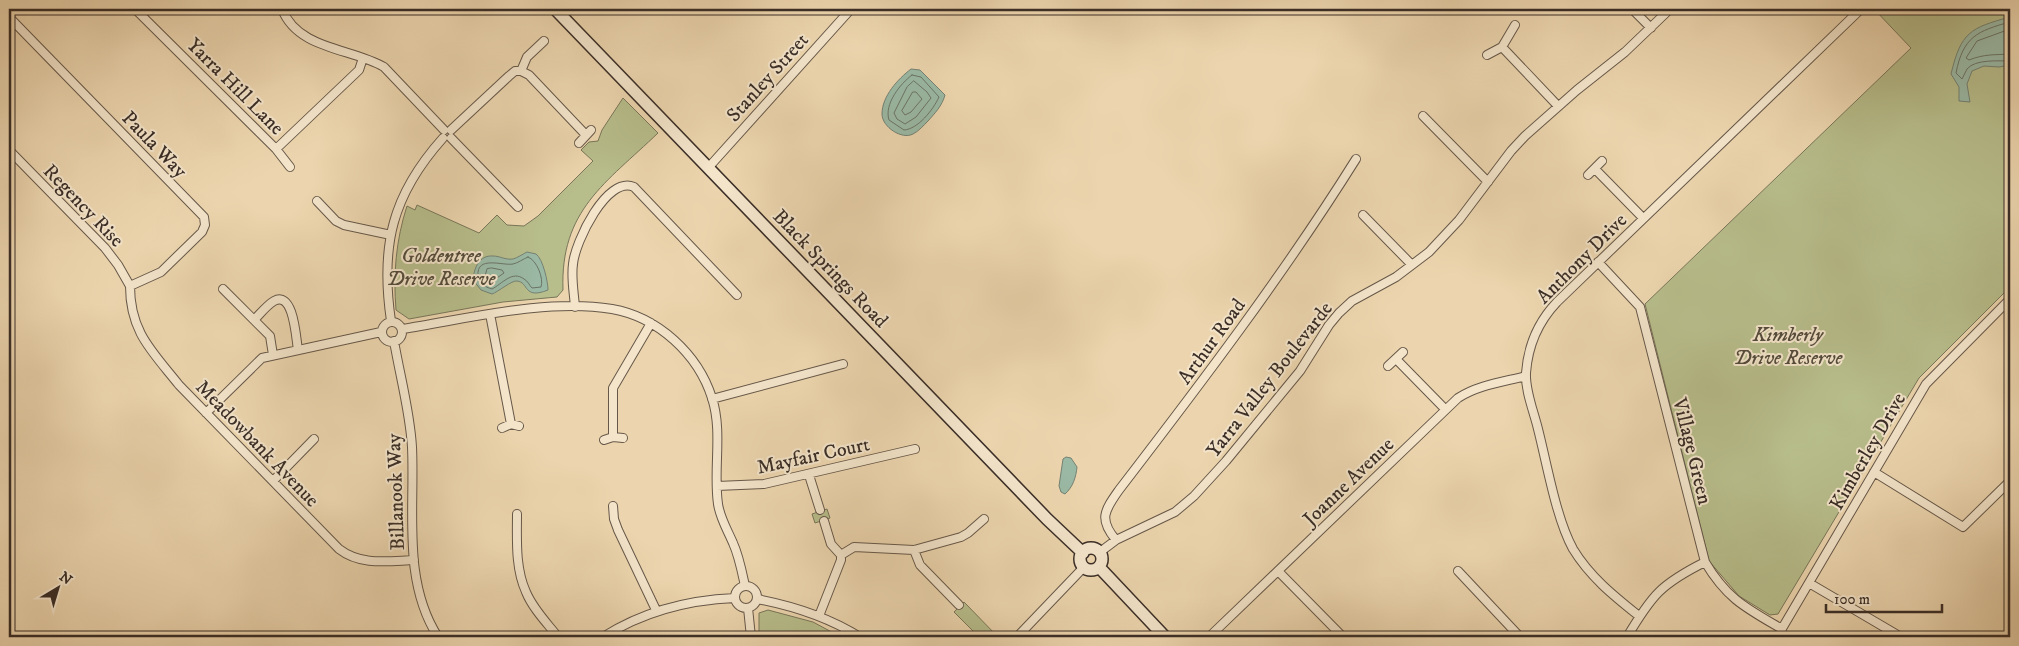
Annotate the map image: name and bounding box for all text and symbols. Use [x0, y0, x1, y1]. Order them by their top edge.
street label: Stanley Street [722, 28, 815, 128]
street label: Yarra Hill Lane [181, 33, 289, 141]
street label: Paula Way [116, 106, 192, 184]
street label: Regency Rise [37, 159, 129, 253]
street label: Black Springs Road [767, 204, 893, 334]
street label: Anthony Drive [1531, 208, 1633, 310]
park label: Goldentree Drive Reserve [387, 244, 496, 292]
street label: Arthur Road [1173, 294, 1252, 390]
street label: Yarra Valley Boulevarde [1202, 297, 1339, 463]
park label: Kimberly Drive Reserve [1734, 323, 1843, 371]
street label: Meadowbank Avenue [190, 375, 324, 513]
street label: Kimberley Drive [1825, 388, 1912, 515]
street label: Village Green [1666, 395, 1717, 508]
street label: Billanook Way [382, 432, 411, 551]
street label: Mayfair Court [755, 432, 872, 481]
street label: Joanne Avenue [1297, 432, 1400, 533]
north arrow [32, 564, 82, 614]
text: N [55, 568, 76, 589]
scale bar [1826, 581, 1943, 613]
text: 100 m [1834, 590, 1870, 609]

